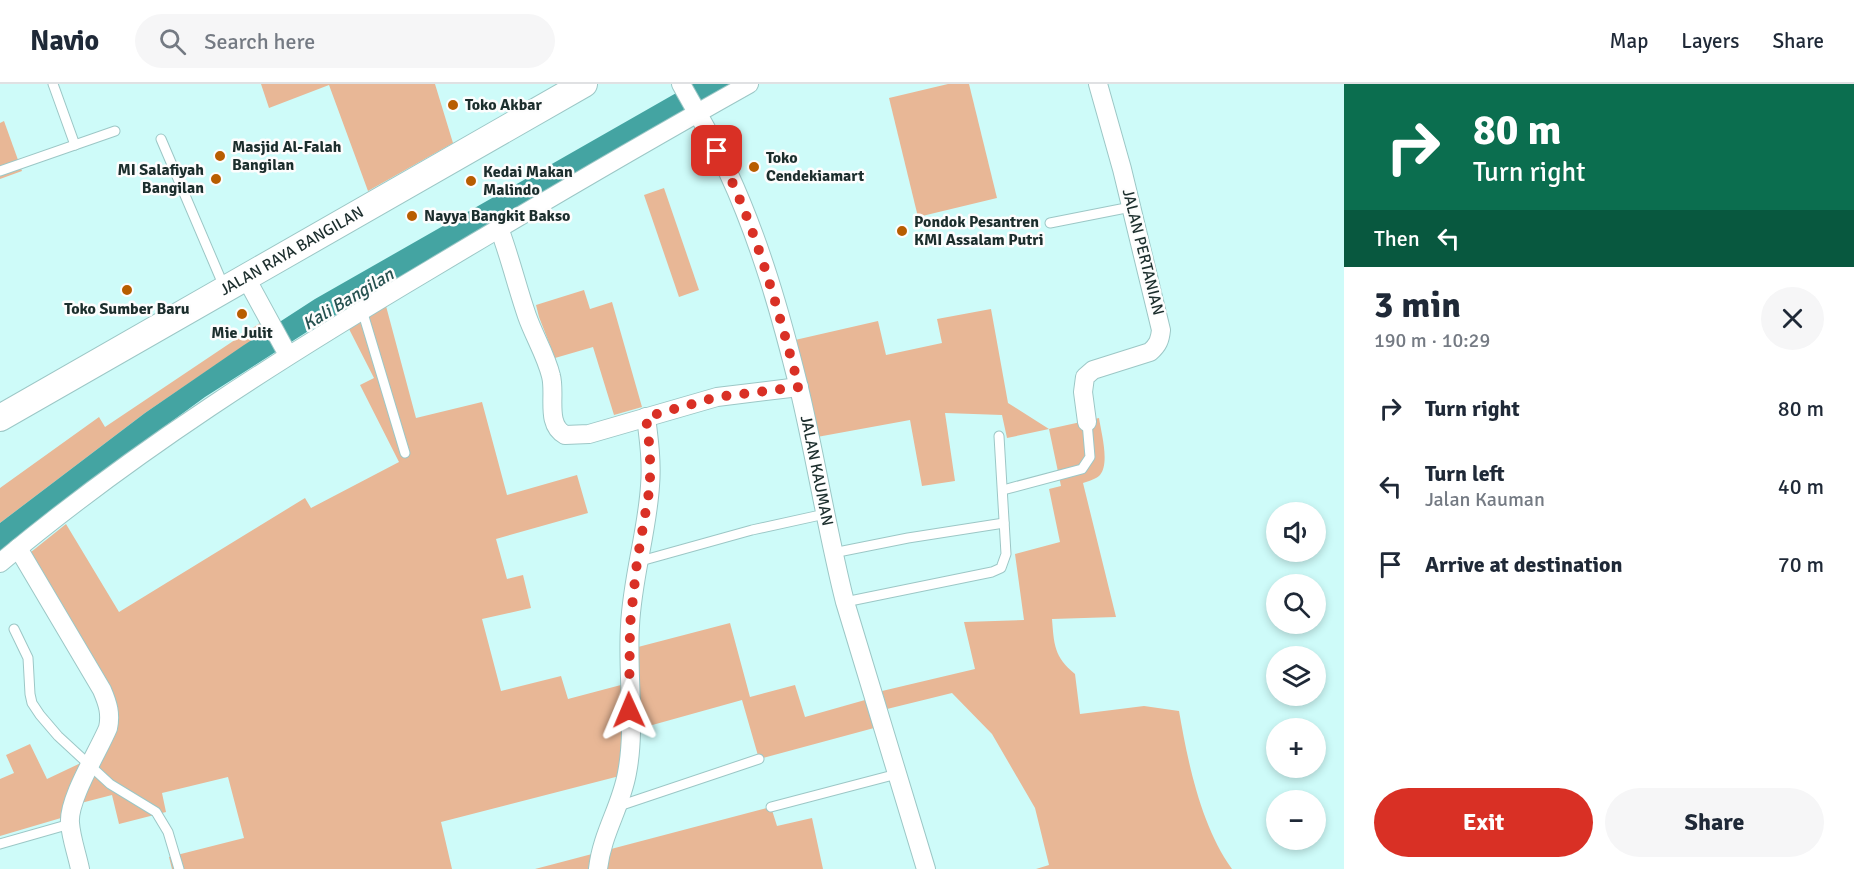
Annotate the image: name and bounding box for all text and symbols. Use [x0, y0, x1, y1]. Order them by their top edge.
search box [135, 14, 555, 68]
text: Navio [30, 24, 99, 58]
icon: search [156, 25, 189, 58]
text: Search here [204, 28, 315, 55]
text: Map [1610, 28, 1648, 54]
text: Layers [1681, 28, 1739, 54]
text: Share [1772, 28, 1824, 54]
place label: Toko Akbar [465, 95, 542, 115]
marker: Toko Akbar [446, 98, 460, 112]
text: 80 m [1473, 105, 1562, 156]
icon: right [1374, 108, 1452, 186]
pin [691, 125, 742, 176]
icon: arrive [700, 134, 733, 167]
place label: Masjid Al-Falah Bangilan [232, 137, 342, 175]
place label: Toko Cendekiamart [766, 148, 864, 186]
marker: Masjid Al-Falah Bangilan [213, 149, 227, 163]
text: Turn right [1473, 156, 1586, 189]
place label: MI Salafiyah Bangilan [117, 160, 204, 198]
marker: Toko Cendekiamart [747, 160, 761, 174]
place label: Kedai Makan Malindo [483, 162, 573, 200]
marker: MI Salafiyah Bangilan [209, 172, 223, 186]
marker: Kedai Makan Malindo [464, 174, 478, 188]
street label: JALAN PERTANIAN [1118, 187, 1168, 317]
street label: JALAN RAYA BANGILAN [216, 202, 367, 300]
place label: Nayya Bangkit Bakso [424, 206, 570, 226]
marker: Nayya Bangkit Bakso [405, 209, 419, 223]
place label: Pondok Pesantren KMI Assalam Putri [914, 212, 1044, 250]
icon: left [1432, 222, 1465, 255]
marker: Pondok Pesantren KMI Assalam Putri [895, 224, 909, 238]
text: Then [1374, 225, 1420, 252]
water label: Kali Bangilan [298, 263, 399, 335]
marker: Toko Sumber Baru [120, 283, 134, 297]
text: 3 min [1374, 283, 1461, 328]
button: close [1761, 287, 1824, 350]
place label: Toko Sumber Baru [64, 299, 190, 319]
marker: Mie Julit [235, 307, 249, 321]
place label: Mie Julit [211, 323, 273, 343]
text: 190 m · 10:29 [1374, 328, 1490, 353]
icon: right [1374, 392, 1407, 425]
text: Turn right [1425, 395, 1520, 422]
text: 80 m [1778, 395, 1824, 422]
street label: JALAN KAUMAN [796, 413, 838, 528]
text: Turn left [1425, 460, 1505, 487]
icon: left [1374, 470, 1407, 503]
text: 40 m [1778, 473, 1824, 500]
text: Jalan Kauman [1425, 487, 1545, 512]
map controls [1266, 502, 1326, 850]
button: sound [1266, 502, 1326, 562]
icon: arrive [1374, 548, 1407, 581]
text: Arrive at destination [1425, 551, 1622, 578]
text: 70 m [1778, 551, 1824, 578]
button: search [1266, 574, 1326, 634]
button: layers [1266, 646, 1326, 706]
position arrow [597, 678, 661, 742]
button: + [1266, 718, 1326, 778]
button: Exit [1374, 788, 1593, 857]
button: Share [1605, 788, 1824, 857]
button: − [1266, 790, 1326, 850]

